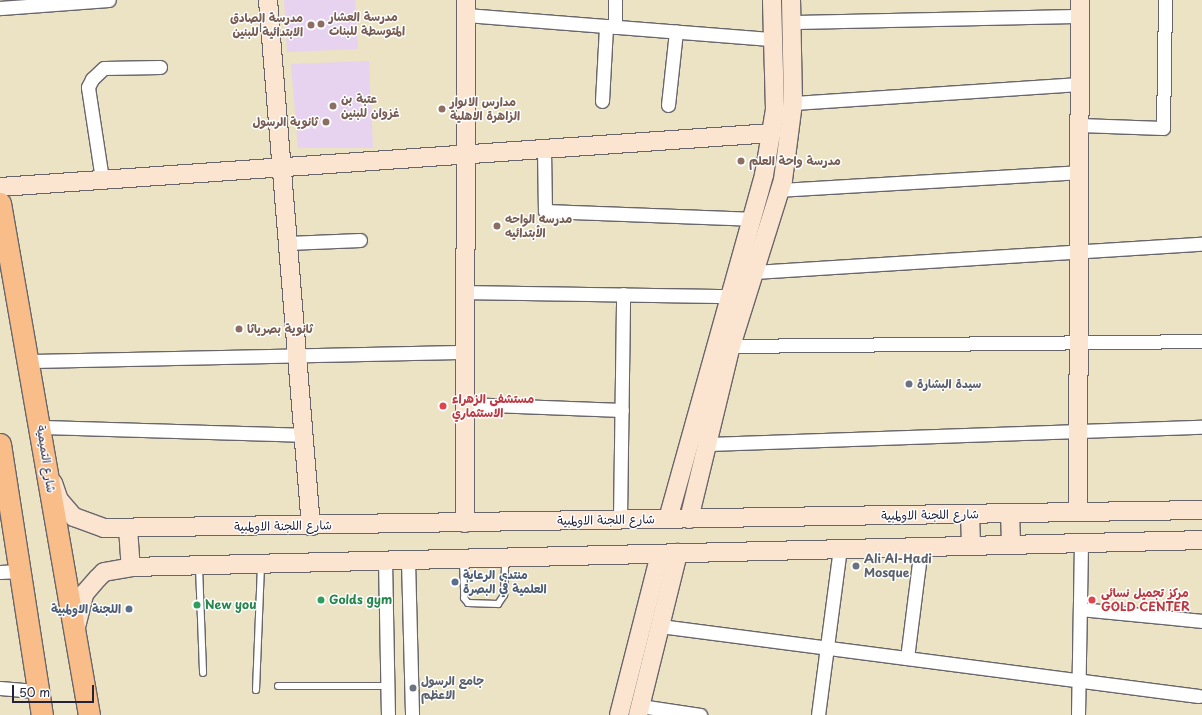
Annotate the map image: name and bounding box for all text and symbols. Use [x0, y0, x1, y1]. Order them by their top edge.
place label: مدرسة العشار المتوسطة للبنات [329, 10, 405, 38]
place label: مدرسة الصادق الابتدائية للبنين [230, 11, 303, 39]
marker: مدرسة العشار المتوسطة للبنات [316, 19, 326, 29]
marker: مدرسة الصادق الابتدائية للبنين [306, 20, 316, 30]
place label: عتبة بن غزوان للبنين [341, 92, 399, 120]
place label: مدارس الانوار الزاهرة الاهلية [450, 95, 520, 123]
marker: عتبة بن غزوان للبنين [328, 101, 338, 111]
marker: مدارس الانوار الزاهرة الاهلية [437, 104, 447, 114]
place label: ثانوية الرسول [253, 115, 318, 129]
marker: ثانوية الرسول [321, 117, 331, 127]
place label: مدرسة واحة العلم [749, 154, 841, 168]
marker: مدرسة واحة العلم [736, 156, 746, 166]
place label: مدرسه الواحه الأبتدائيه [505, 212, 572, 240]
marker: مدرسه الواحه الأبتدائيه [492, 221, 502, 231]
place label: ثانوية بصرياثا [247, 322, 313, 336]
marker: ثانوية بصرياثا [234, 324, 244, 334]
place label: سيدة البشارة [917, 377, 981, 391]
marker: سيدة البشارة [904, 379, 914, 389]
place label: مستشفى الزهراء الاستثماري [452, 392, 534, 420]
marker: مستشفى الزهراء الاستثماري [437, 400, 449, 412]
street label: شارع التميمية [34, 424, 58, 494]
street label: شارع اللجنة الاولمبية [881, 507, 979, 523]
street label: شارع اللجنة الاولمبية [557, 512, 655, 528]
street label: شارع اللجنة الاولمبية [234, 518, 332, 534]
place label: Ali Al-Hadi Mosque [864, 552, 932, 580]
marker: Ali Al-Hadi Mosque [851, 561, 861, 571]
place label: منتدى الرعاية العلمية في البصرة [463, 568, 547, 596]
marker: منتدى الرعاية العلمية في البصرة [450, 577, 460, 587]
place label: مركز تجميل نسائي GOLD CENTER [1101, 586, 1192, 614]
place label: Golds gym [329, 593, 392, 607]
marker: مركز تجميل نسائي GOLD CENTER [1086, 594, 1098, 606]
marker: Golds gym [316, 595, 326, 605]
place label: New you [205, 598, 257, 612]
marker: New you [192, 600, 202, 610]
place label: اللجنة الاولمبية [51, 602, 121, 616]
marker: اللجنة الاولمبية [124, 604, 134, 614]
place label: جامع الرسول الاعظم [421, 674, 484, 702]
scale bar [14, 677, 96, 703]
text: 50 m [19, 683, 50, 701]
marker: جامع الرسول الاعظم [408, 683, 418, 693]

